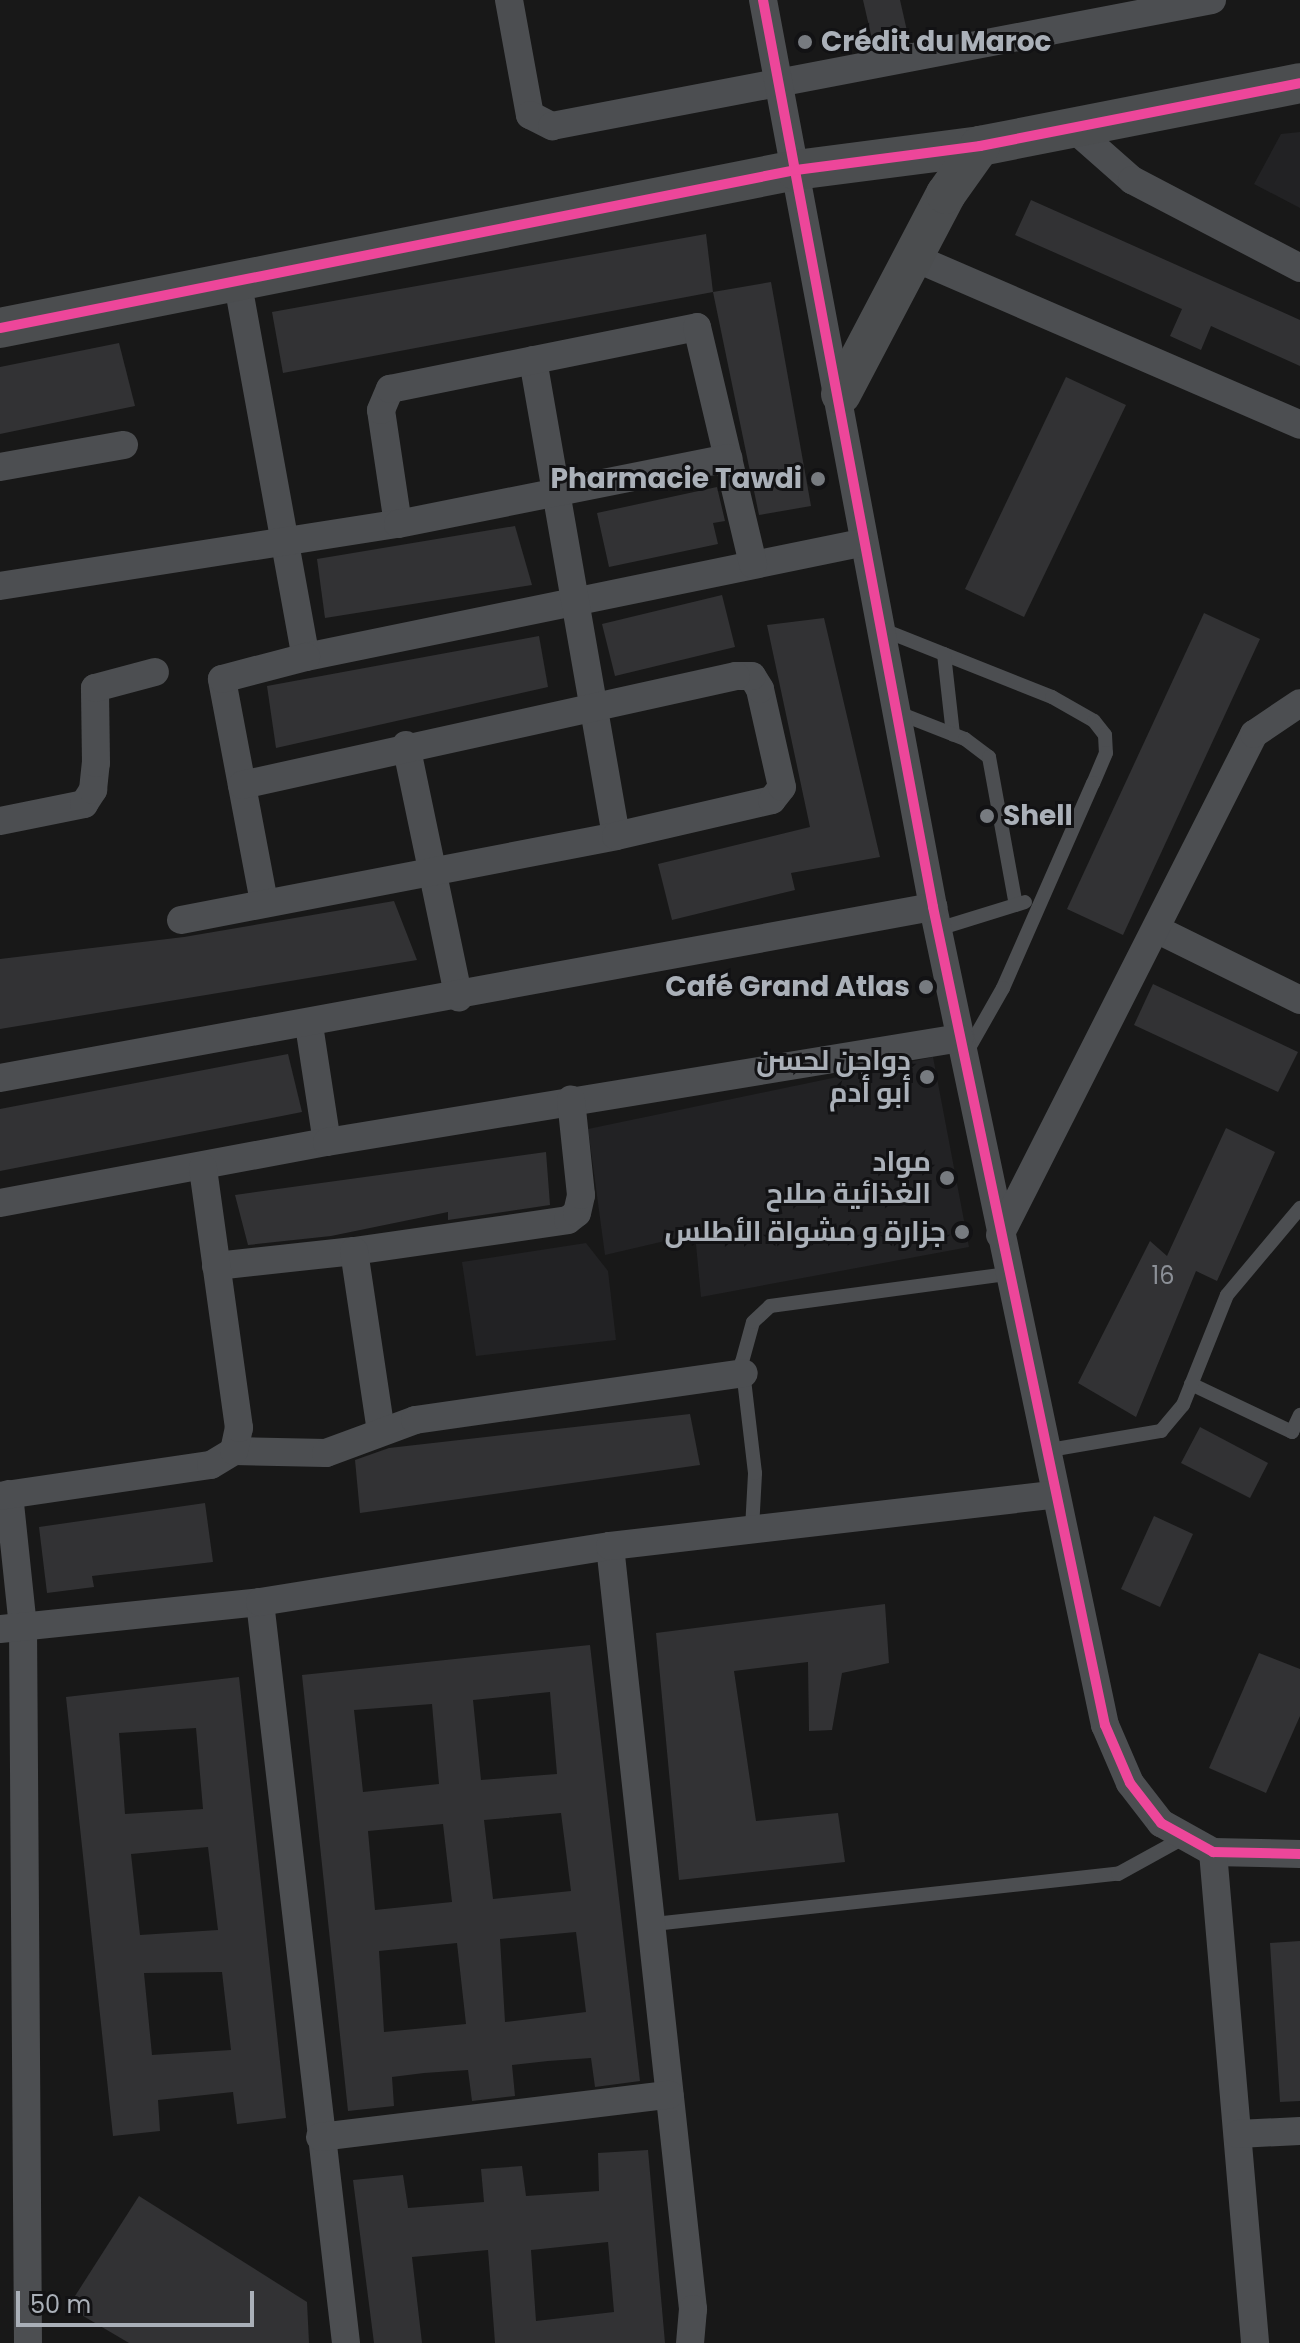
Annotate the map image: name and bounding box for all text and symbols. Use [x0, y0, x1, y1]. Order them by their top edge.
place label: Crédit du Maroc [821, 25, 1051, 59]
marker: Crédit du Maroc [796, 33, 814, 51]
place label: Pharmacie Tawdi [551, 462, 802, 496]
marker: Pharmacie Tawdi [809, 470, 827, 488]
place label: Shell [1003, 799, 1073, 833]
marker: Shell [978, 807, 996, 825]
place label: Café Grand Atlas [665, 970, 910, 1004]
marker: Café Grand Atlas [917, 978, 935, 996]
place label: دواجن لحسن أبو أدم [756, 1044, 911, 1110]
marker: دواجن لحسن أبو أدم [918, 1068, 936, 1086]
place label: مواد الغذائية صلاح [766, 1145, 931, 1211]
marker: مواد الغذائية صلاح [938, 1169, 956, 1187]
place label: جزارة و مشواة الأطلس [664, 1215, 946, 1249]
marker: جزارة و مشواة الأطلس [953, 1223, 971, 1241]
house number: 16 [1152, 1262, 1174, 1290]
scale bar [20, 2275, 258, 2325]
text: 50 m [30, 2288, 91, 2321]

